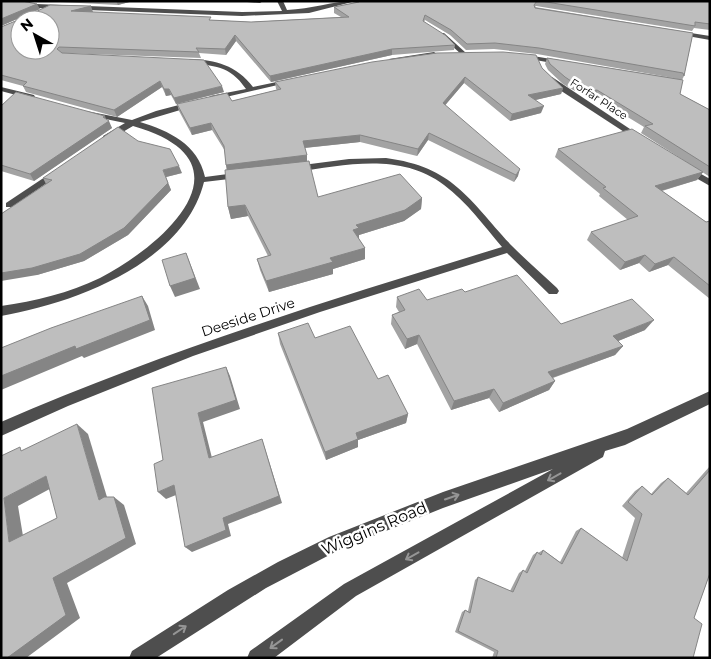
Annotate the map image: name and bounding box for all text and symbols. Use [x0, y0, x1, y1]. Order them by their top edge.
north arrow [10, 10, 60, 60]
text: N [17, 14, 37, 35]
street label: Forfar Place [568, 75, 631, 123]
street label: Deeside Drive [199, 293, 297, 341]
one-way arrow [547, 472, 561, 482]
one-way arrow [444, 491, 460, 501]
street label: Wiggins Road [319, 498, 430, 559]
one-way arrow [404, 551, 419, 561]
one-way arrow [173, 625, 187, 636]
one-way arrow [269, 639, 283, 649]

